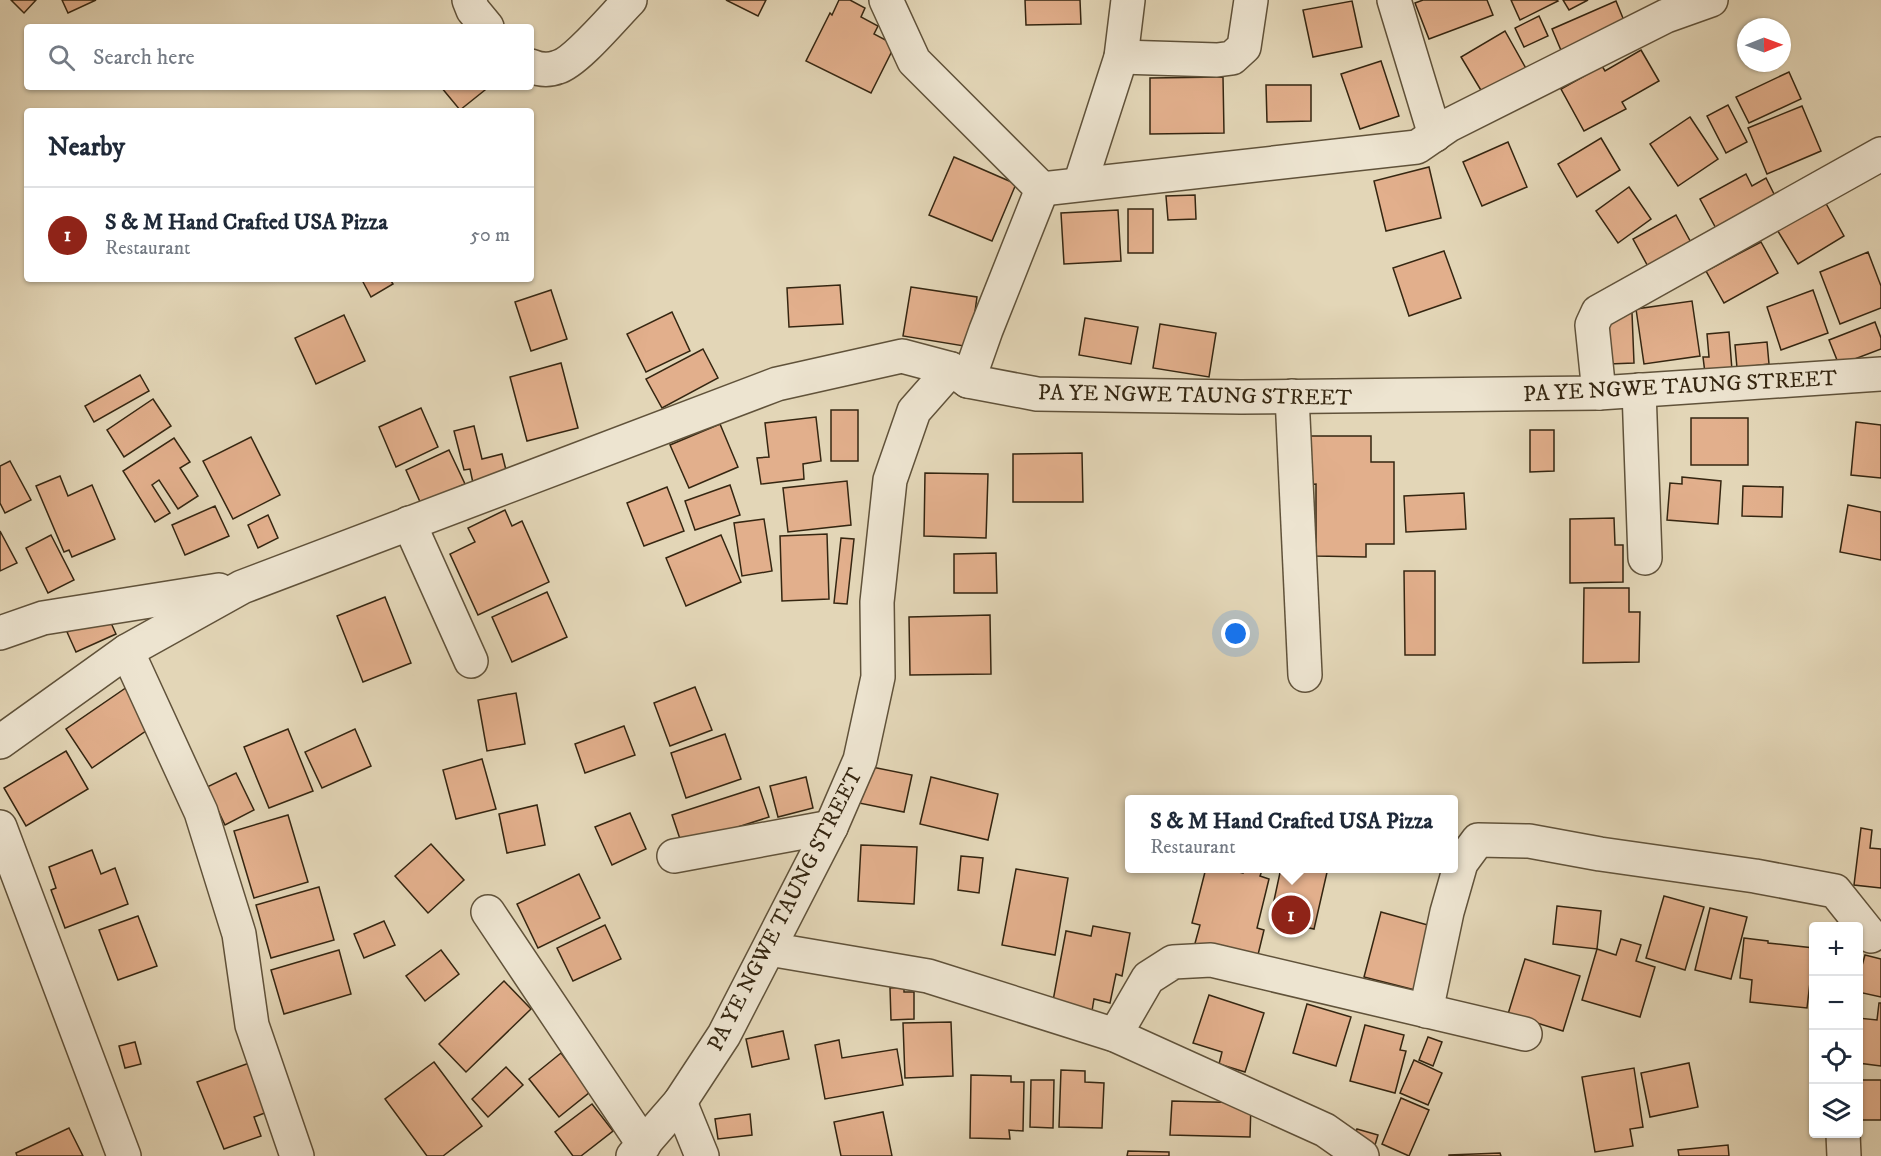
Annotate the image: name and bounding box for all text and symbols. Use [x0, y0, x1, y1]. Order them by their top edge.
north arrow [1737, 18, 1791, 72]
search box [24, 24, 534, 90]
icon: search [45, 41, 78, 74]
text: Search here [93, 44, 195, 71]
text: Nearby [48, 131, 125, 164]
text: S & M Hand Crafted USA Pizza [105, 209, 388, 236]
text: 1 [64, 223, 71, 248]
text: 50 m [470, 223, 510, 248]
text: Restaurant [105, 236, 190, 261]
street label: PA YE NGWE TAUNG STREET [1522, 365, 1838, 408]
street label: PA YE NGWE TAUNG STREET [1038, 379, 1353, 412]
your location [1221, 619, 1250, 648]
street label: PA YE NGWE TAUNG STREET [702, 763, 869, 1056]
popup [1125, 795, 1458, 873]
text: S & M Hand Crafted USA Pizza [1150, 808, 1433, 835]
text: Restaurant [1150, 835, 1236, 860]
pin: 1 [1272, 892, 1310, 938]
map controls [1809, 922, 1863, 1138]
button: + [1809, 922, 1863, 976]
button: − [1809, 976, 1863, 1030]
button: locate [1809, 1030, 1863, 1084]
button: layers [1809, 1084, 1863, 1138]

